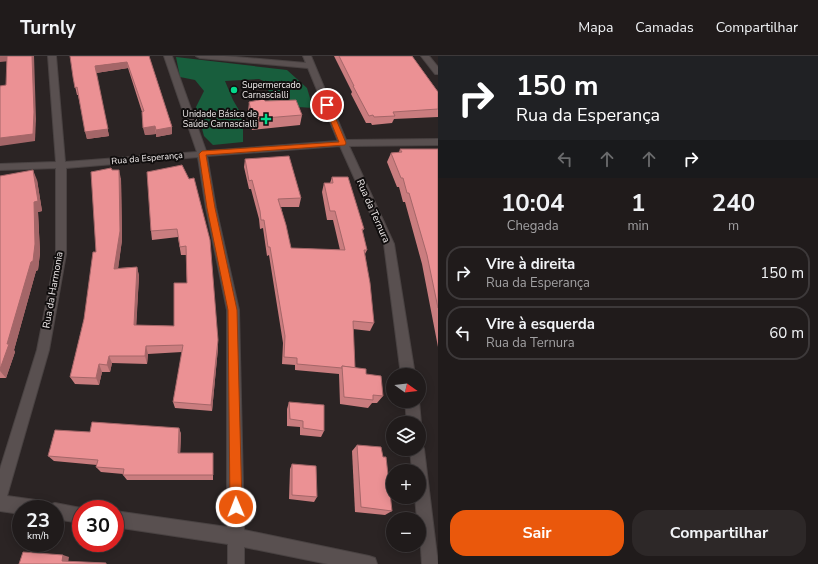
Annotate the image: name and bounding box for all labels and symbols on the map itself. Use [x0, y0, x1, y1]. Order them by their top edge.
place label: Supermercado Carnascialli [242, 79, 301, 101]
marker: Supermercado Carnascialli [229, 85, 239, 95]
pin [310, 88, 344, 122]
place label: Unidade Básica de Saúde Carnascialli [182, 108, 257, 130]
marker: Unidade Básica de Saúde Carnascialli [260, 113, 272, 125]
street label: Rua da Esperança [111, 149, 184, 167]
street label: Rua da Ternura [353, 177, 393, 245]
street label: Rua da Harmonia [39, 250, 67, 330]
north arrow [386, 368, 426, 408]
position arrow [215, 486, 257, 528]
speed limit sign: 30 [72, 500, 124, 552]

